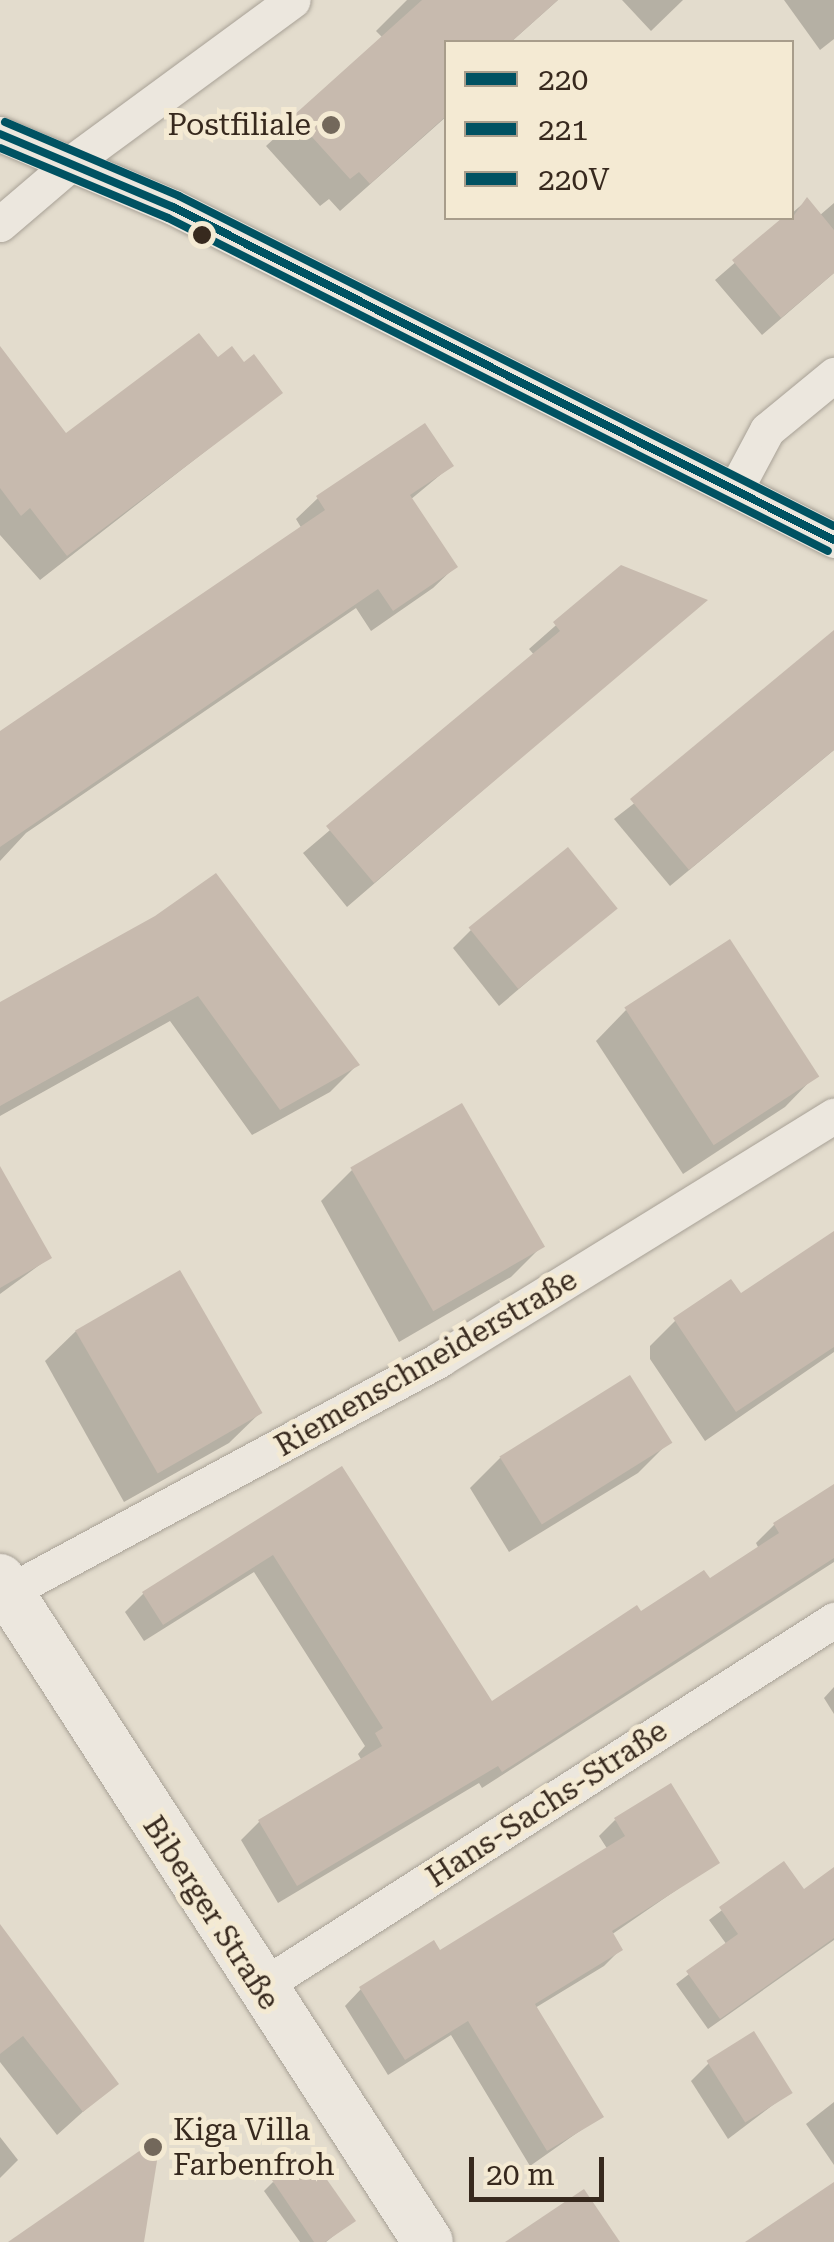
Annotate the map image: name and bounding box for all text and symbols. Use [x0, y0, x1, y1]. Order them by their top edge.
legend [444, 40, 794, 220]
text: 220 [538, 62, 588, 97]
place label: Postfiliale [167, 107, 311, 143]
text: 221 [538, 112, 588, 147]
marker: Postfiliale [320, 114, 342, 136]
text: 220V [538, 162, 609, 197]
unlabelled marker [192, 225, 212, 245]
street label: Riemenschneiderstraße [269, 1262, 583, 1464]
street label: Hans-Sachs-Straße [420, 1713, 674, 1895]
street label: Biberger Straße [135, 1810, 287, 2016]
place label: Kiga Villa Farbenfroh [173, 2112, 335, 2182]
marker: Kiga Villa Farbenfroh [142, 2136, 164, 2158]
scale bar [474, 2137, 609, 2199]
text: 20 m [486, 2157, 555, 2192]

